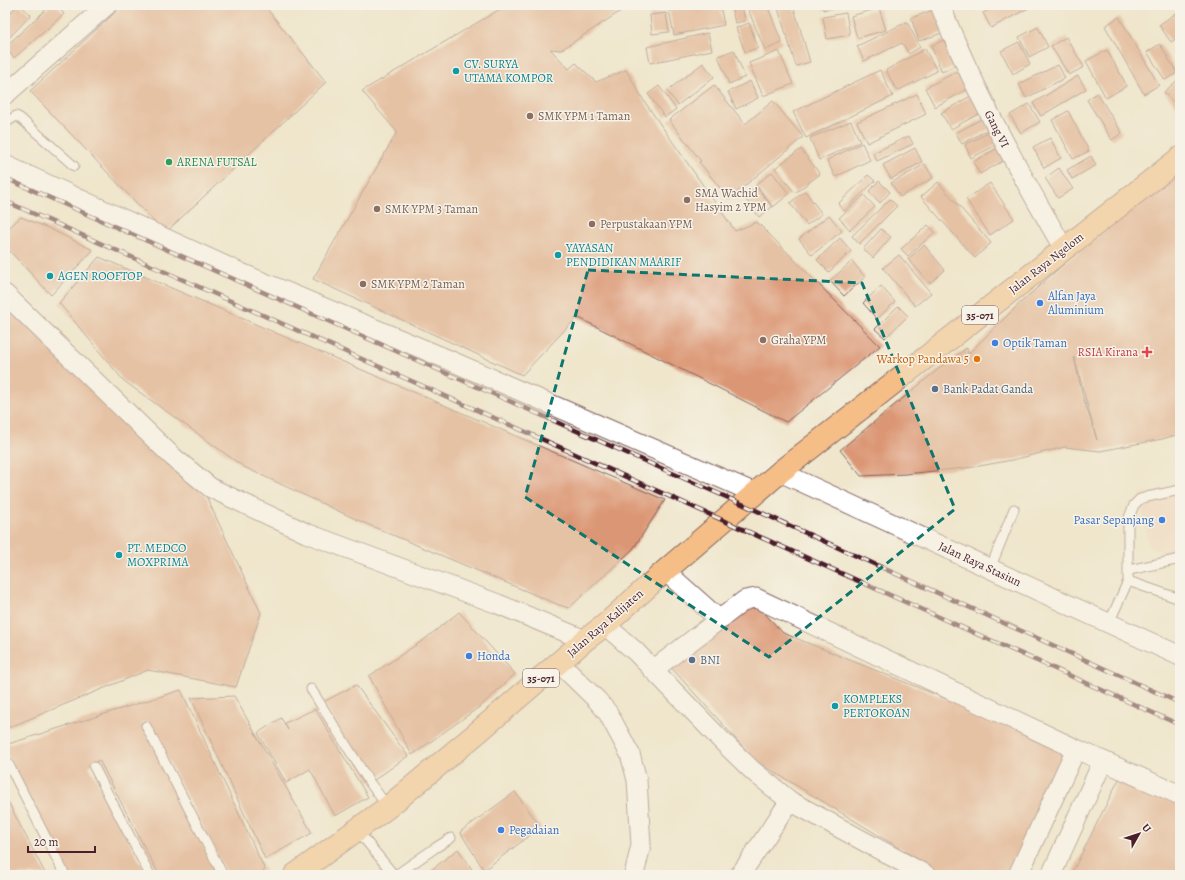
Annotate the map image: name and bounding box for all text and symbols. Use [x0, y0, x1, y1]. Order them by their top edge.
place label: CV. SURYA UTAMA KOMPOR [464, 56, 554, 86]
marker: CV. SURYA UTAMA KOMPOR [451, 66, 461, 76]
place label: SMK YPM 1 Taman [538, 108, 631, 124]
street label: Gang VI [981, 108, 1013, 150]
marker: SMK YPM 1 Taman [525, 111, 535, 121]
place label: ARENA FUTSAL [176, 154, 258, 170]
marker: ARENA FUTSAL [164, 157, 174, 167]
place label: SMA Wachid Hasyim 2 YPM [695, 185, 767, 215]
marker: SMA Wachid Hasyim 2 YPM [682, 195, 692, 205]
place label: SMK YPM 3 Taman [385, 201, 479, 217]
marker: SMK YPM 3 Taman [372, 204, 382, 214]
place label: Perpustakaan YPM [600, 216, 692, 232]
marker: Perpustakaan YPM [587, 219, 597, 229]
street label: Jalan Raya Ngelom [1005, 229, 1087, 297]
place label: YAYASAN PENDIDIKAN MAARIF [565, 240, 681, 270]
marker: YAYASAN PENDIDIKAN MAARIF [553, 250, 563, 260]
place label: AGEN ROOFTOP [57, 268, 143, 284]
marker: AGEN ROOFTOP [45, 271, 55, 281]
place label: SMK YPM 2 Taman [371, 276, 465, 292]
marker: SMK YPM 2 Taman [358, 279, 368, 289]
place label: Alfan Jaya Aluminium [1047, 288, 1104, 318]
marker: Alfan Jaya Aluminium [1035, 298, 1045, 308]
road number: 35-071 [962, 306, 998, 324]
place label: Graha YPM [771, 332, 826, 348]
marker: Graha YPM [758, 335, 768, 345]
place label: Optik Taman [1003, 335, 1067, 351]
marker: Optik Taman [990, 338, 1000, 348]
place label: RSIA Kirana [1078, 344, 1138, 360]
marker: RSIA Kirana [1141, 346, 1153, 358]
place label: Warkop Pandawa 5 [875, 351, 969, 367]
marker: Warkop Pandawa 5 [972, 354, 982, 364]
place label: Bank Padat Ganda [943, 381, 1034, 397]
marker: Bank Padat Ganda [930, 384, 940, 394]
place label: Pasar Sepanjang [1073, 512, 1154, 528]
marker: Pasar Sepanjang [1157, 515, 1167, 525]
street label: Jalan Raya Stasiun [936, 538, 1024, 590]
place label: PT. MEDCO MOXPRIMA [127, 540, 189, 570]
marker: PT. MEDCO MOXPRIMA [114, 550, 124, 560]
street label: Jalan Raya Kalijaten [564, 585, 647, 661]
place label: Honda [477, 648, 511, 664]
marker: Honda [464, 651, 474, 661]
place label: BNI [700, 652, 720, 668]
marker: BNI [687, 655, 697, 665]
road number: 35-071 [523, 669, 559, 687]
place label: KOMPLEKS PERTOKOAN [843, 691, 910, 721]
marker: KOMPLEKS PERTOKOAN [830, 701, 840, 711]
north arrow [1119, 814, 1159, 854]
text: U [1138, 820, 1155, 836]
place label: Pegadaian [509, 822, 560, 838]
marker: Pegadaian [496, 825, 506, 835]
scale bar [28, 828, 95, 854]
text: 20 m [34, 834, 58, 850]

